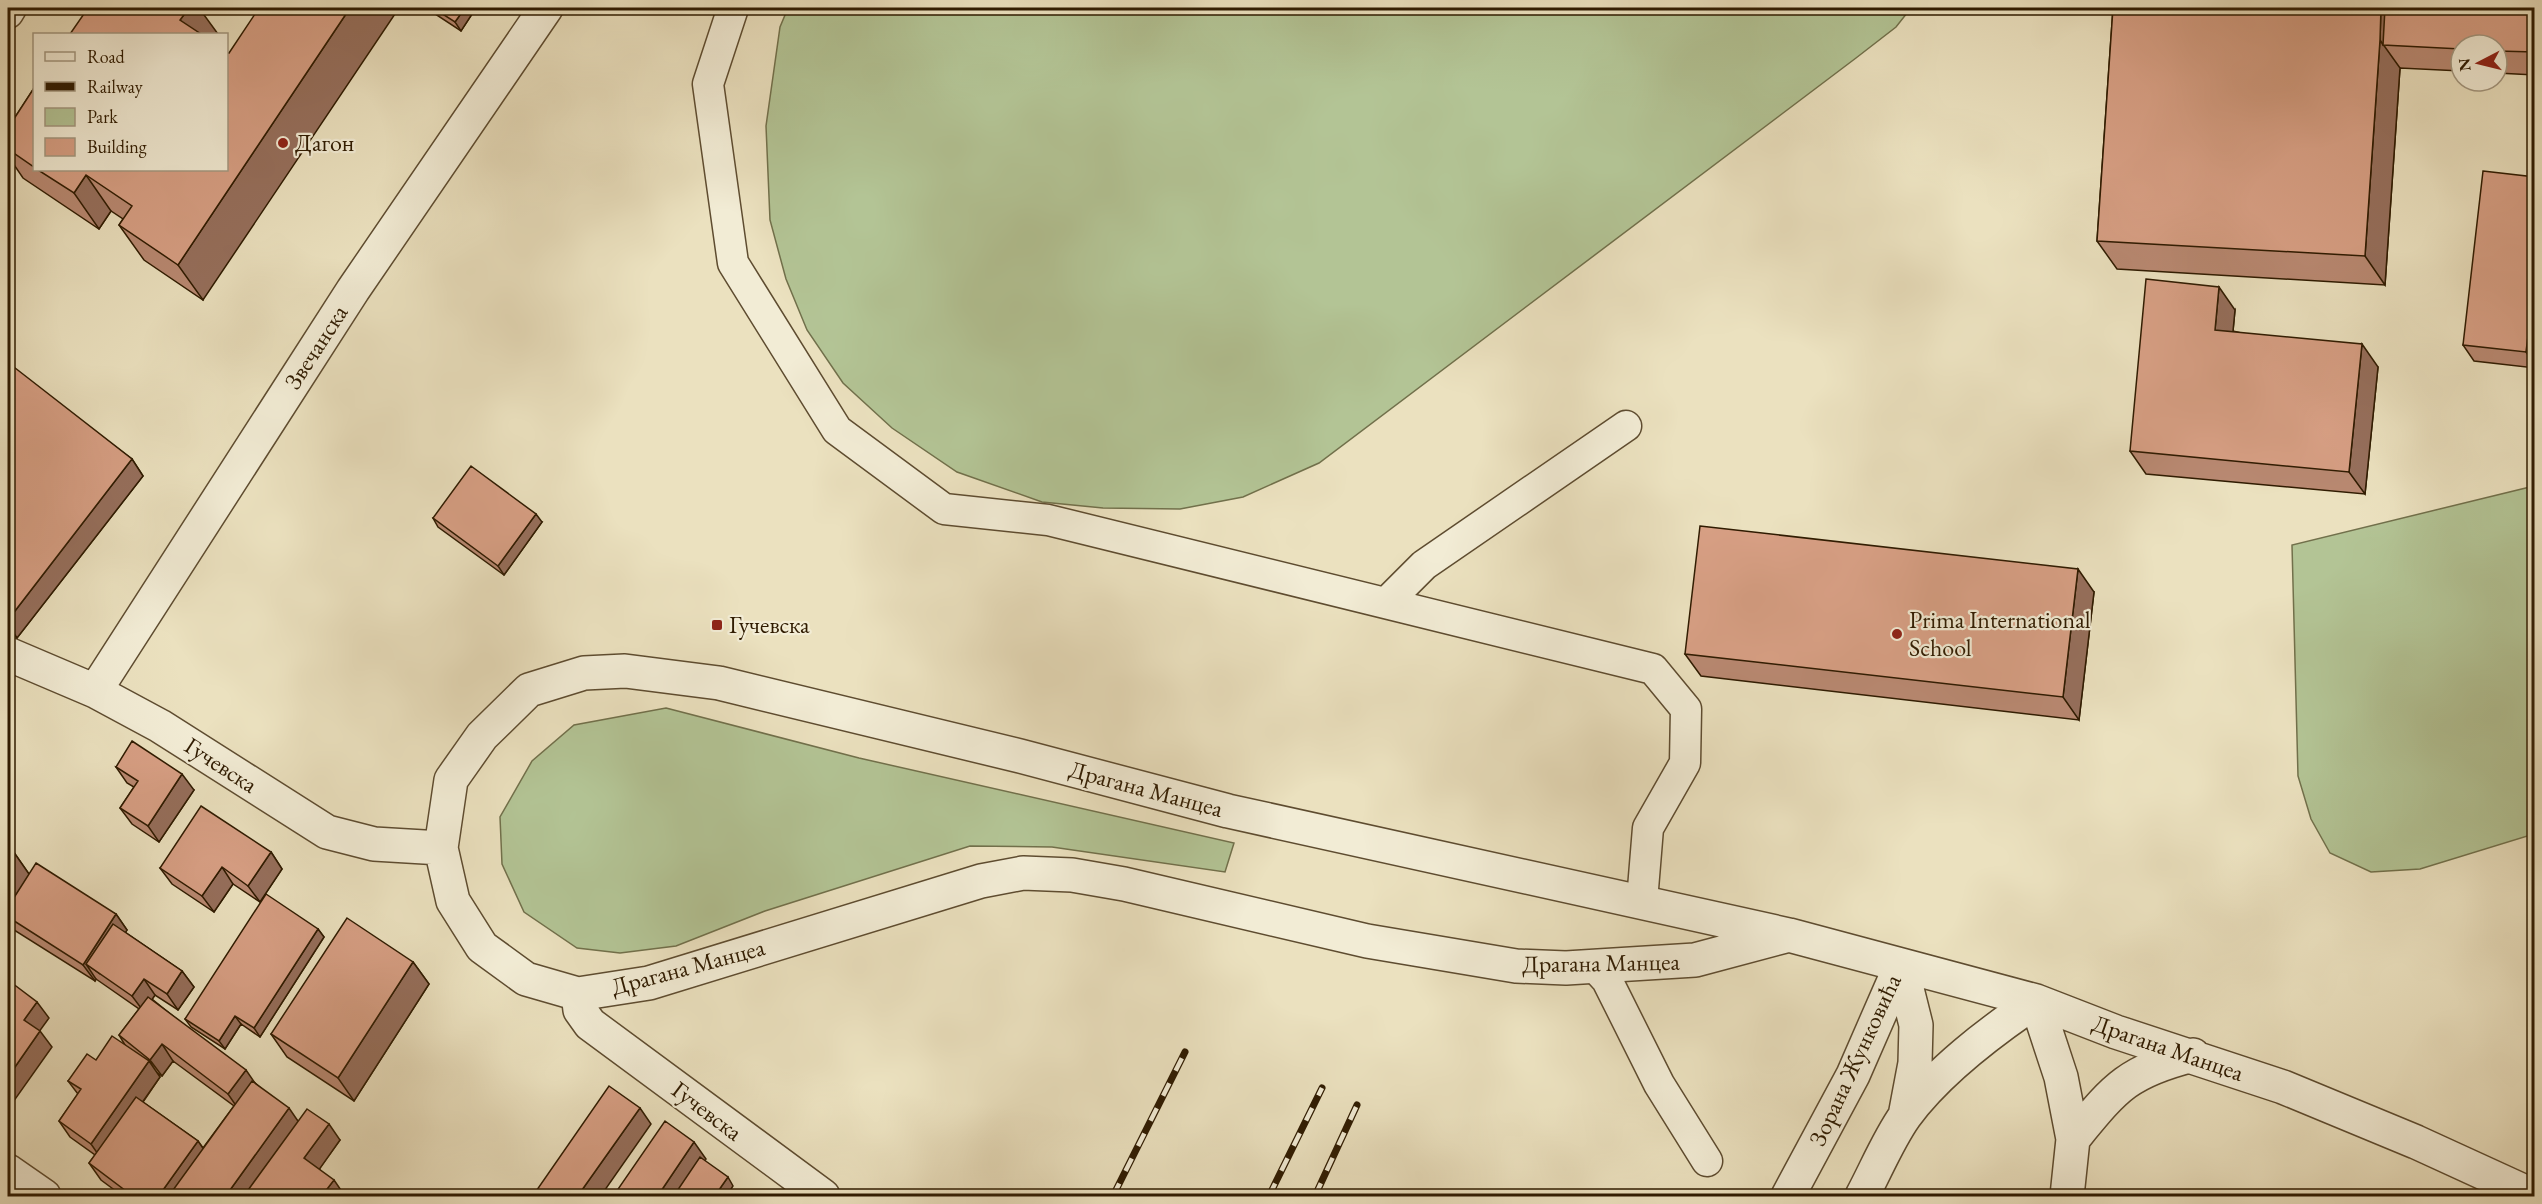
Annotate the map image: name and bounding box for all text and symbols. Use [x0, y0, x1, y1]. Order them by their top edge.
legend [33, 33, 228, 171]
north arrow [2449, 33, 2509, 93]
text: Road [87, 45, 126, 68]
text: N [2453, 57, 2476, 72]
text: Railway [87, 75, 143, 98]
text: Park [87, 105, 118, 128]
place label: Дагон [295, 127, 354, 158]
text: Building [87, 135, 147, 158]
marker: Дагон [276, 136, 290, 150]
street label: Звечанска [277, 298, 355, 395]
place label: Prima International School [1909, 604, 2091, 663]
place label: Гучевска [729, 609, 810, 640]
marker: Гучевска [710, 618, 724, 632]
marker: Prima International School [1890, 627, 1904, 641]
street label: Гучевска [179, 730, 264, 800]
street label: Драгана Манцеа [1066, 753, 1227, 824]
street label: Драгана Манцеа [608, 931, 769, 1002]
street label: Драгана Манцеа [1522, 946, 1681, 979]
street label: Зорана Жунковића [1801, 969, 1908, 1151]
street label: Драгана Манцеа [2088, 1007, 2248, 1088]
street label: Гучевска [666, 1074, 749, 1148]

